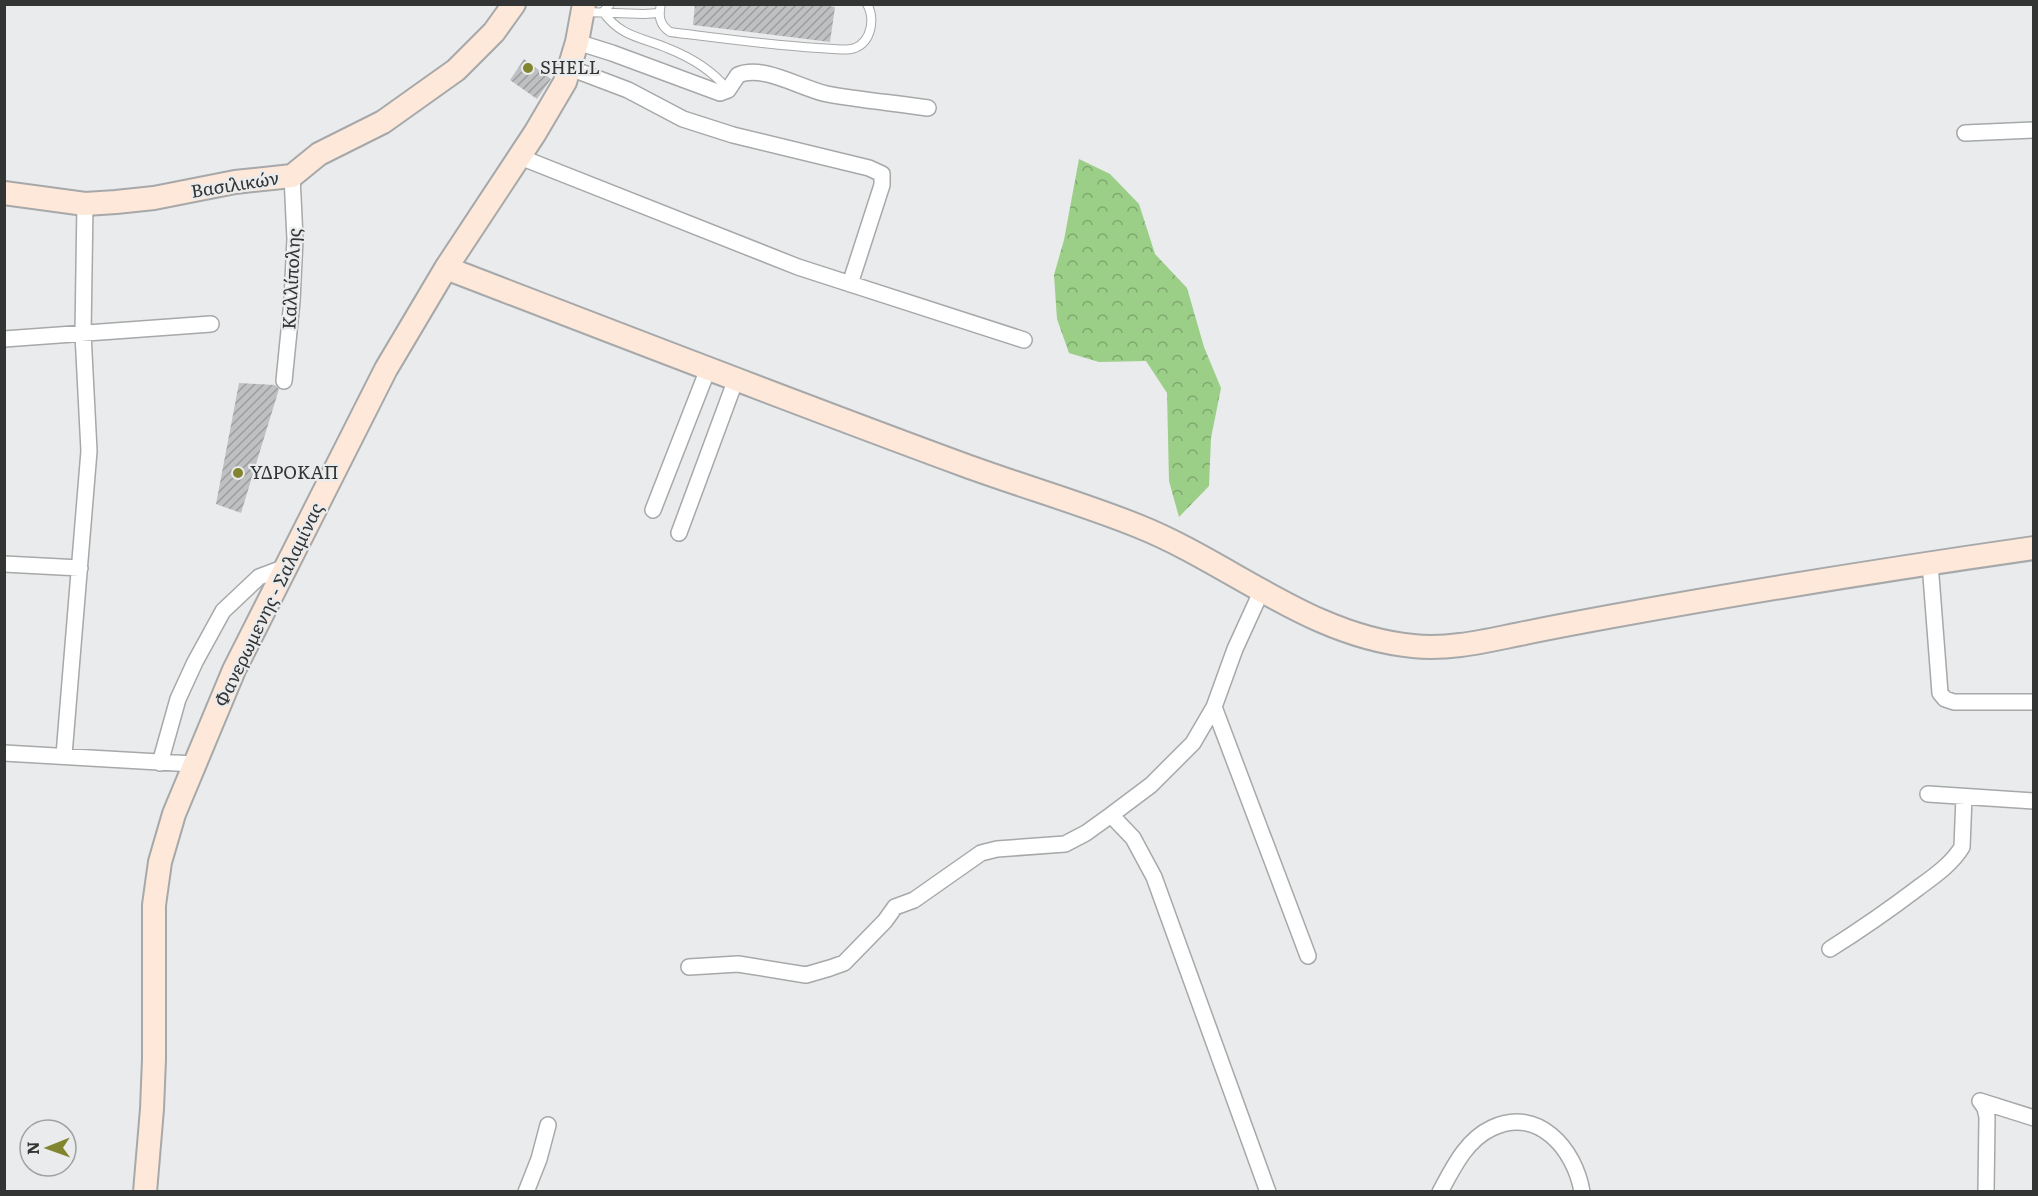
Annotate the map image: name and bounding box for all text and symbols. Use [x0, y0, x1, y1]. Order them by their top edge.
place label: SHELL [540, 53, 600, 80]
marker: SHELL [521, 61, 535, 75]
street label: Βασιλικών [189, 163, 281, 204]
street label: Καλλίπολης [274, 228, 307, 330]
place label: ΥΔΡΟΚΑΠ [250, 458, 339, 485]
marker: ΥΔΡΟΚΑΠ [231, 466, 245, 480]
street label: Φανερωμενης - Σαλαμίνας [206, 498, 329, 711]
north arrow [18, 1118, 78, 1178]
text: N [20, 1141, 44, 1155]

